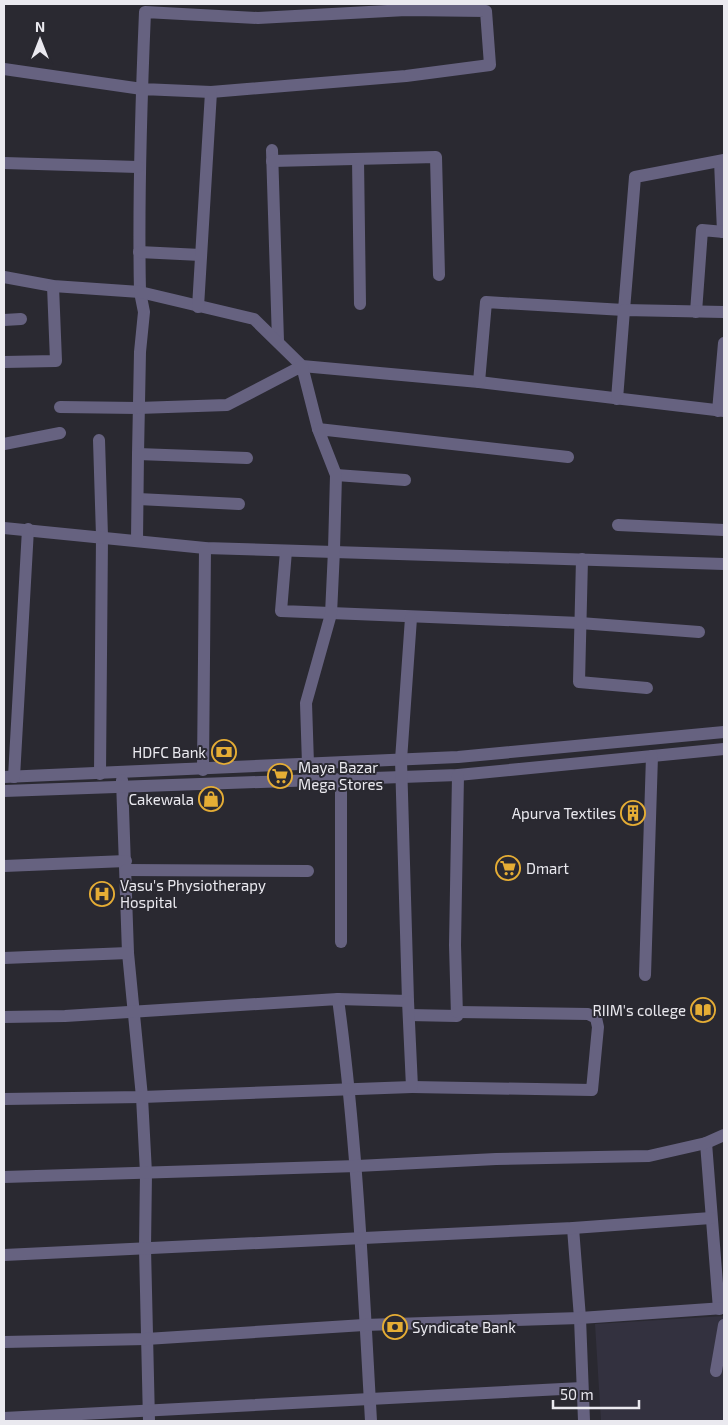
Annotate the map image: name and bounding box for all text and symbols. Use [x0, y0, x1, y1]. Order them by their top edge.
north arrow [15, 15, 65, 65]
text: N [35, 18, 45, 35]
bank icon: HDFC Bank [211, 739, 237, 765]
place label: HDFC Bank [132, 743, 206, 761]
place label: Maya Bazar Mega Stores [298, 758, 383, 793]
supermarket icon: Maya Bazar Mega Stores [267, 763, 293, 789]
shop icon: Cakewala [198, 786, 224, 812]
place label: Cakewala [129, 790, 194, 808]
building icon: Apurva Textiles [620, 800, 646, 826]
place label: Apurva Textiles [512, 804, 616, 822]
supermarket icon: Dmart [495, 855, 521, 881]
place label: Dmart [526, 859, 569, 877]
place label: Vasu's Physiotherapy Hospital [120, 876, 266, 911]
hospital icon: Vasu's Physiotherapy Hospital [89, 881, 115, 907]
library icon: RIIM's college [690, 997, 716, 1023]
place label: RIIM's college [593, 1001, 686, 1019]
bank icon: Syndicate Bank [382, 1314, 408, 1340]
place label: Syndicate Bank [412, 1318, 516, 1336]
scale bar [553, 1378, 639, 1410]
text: 50 m [560, 1385, 594, 1403]

